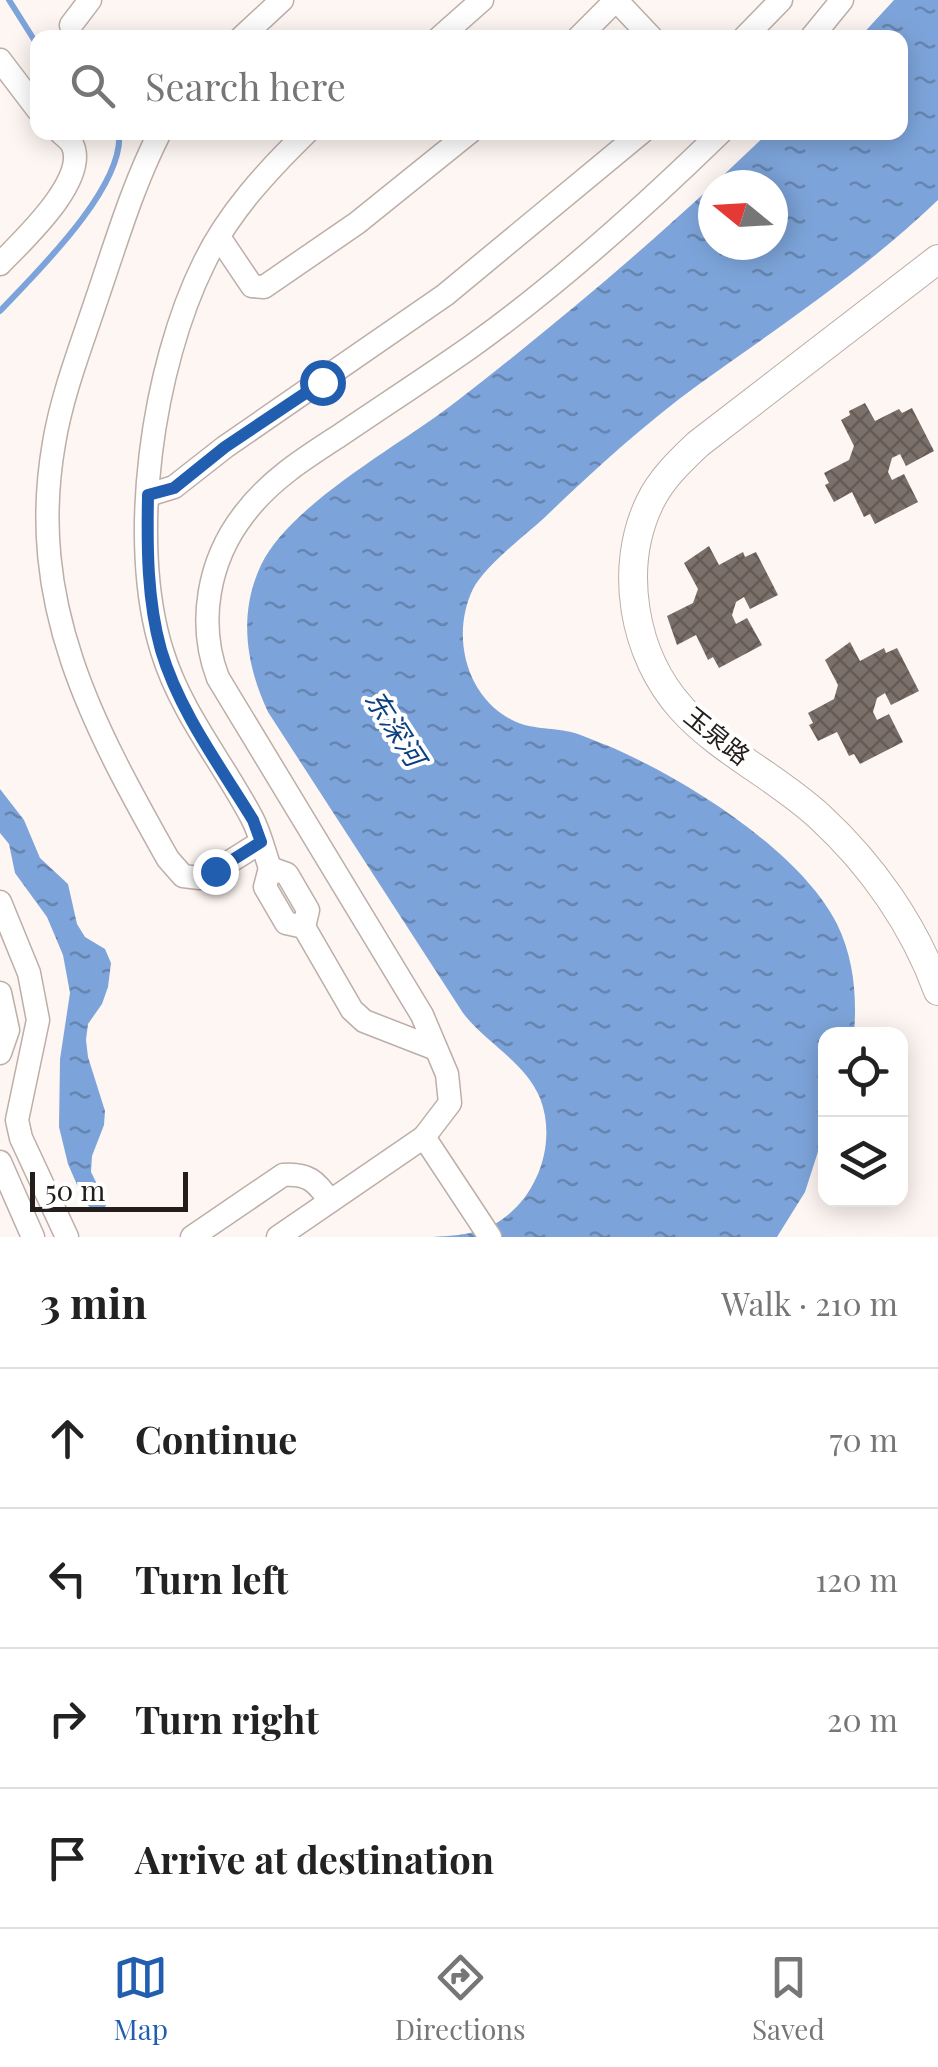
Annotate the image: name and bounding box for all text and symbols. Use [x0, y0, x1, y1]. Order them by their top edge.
search box [30, 30, 908, 140]
icon: search [65, 58, 120, 113]
text: Search here [145, 60, 346, 111]
north arrow [698, 170, 788, 260]
route start [300, 360, 346, 406]
water label: 东深河 [358, 682, 437, 777]
street label: 玉泉路 [678, 698, 757, 771]
route end [193, 849, 239, 895]
map controls [818, 1027, 908, 1207]
button: locate [818, 1027, 908, 1117]
button: layers [818, 1117, 908, 1207]
scale bar [30, 1167, 188, 1212]
text: 50 m [45, 1171, 105, 1208]
text: 3 min [40, 1274, 147, 1330]
text: Walk · 210 m [721, 1281, 898, 1324]
icon: ahead [40, 1411, 95, 1466]
text: Continue [135, 1413, 297, 1464]
text: 70 m [829, 1417, 898, 1460]
icon: left [40, 1551, 95, 1606]
text: Turn left [135, 1553, 288, 1604]
text: 120 m [815, 1557, 898, 1600]
icon: right [40, 1691, 95, 1746]
text: Turn right [135, 1693, 319, 1744]
text: 20 m [827, 1697, 898, 1740]
icon: arrive [40, 1831, 95, 1886]
text: Arrive at destination [135, 1833, 494, 1884]
tab: Map [113, 1950, 168, 2047]
tab: Directions [395, 1950, 526, 2047]
tab: Saved [752, 1950, 825, 2047]

